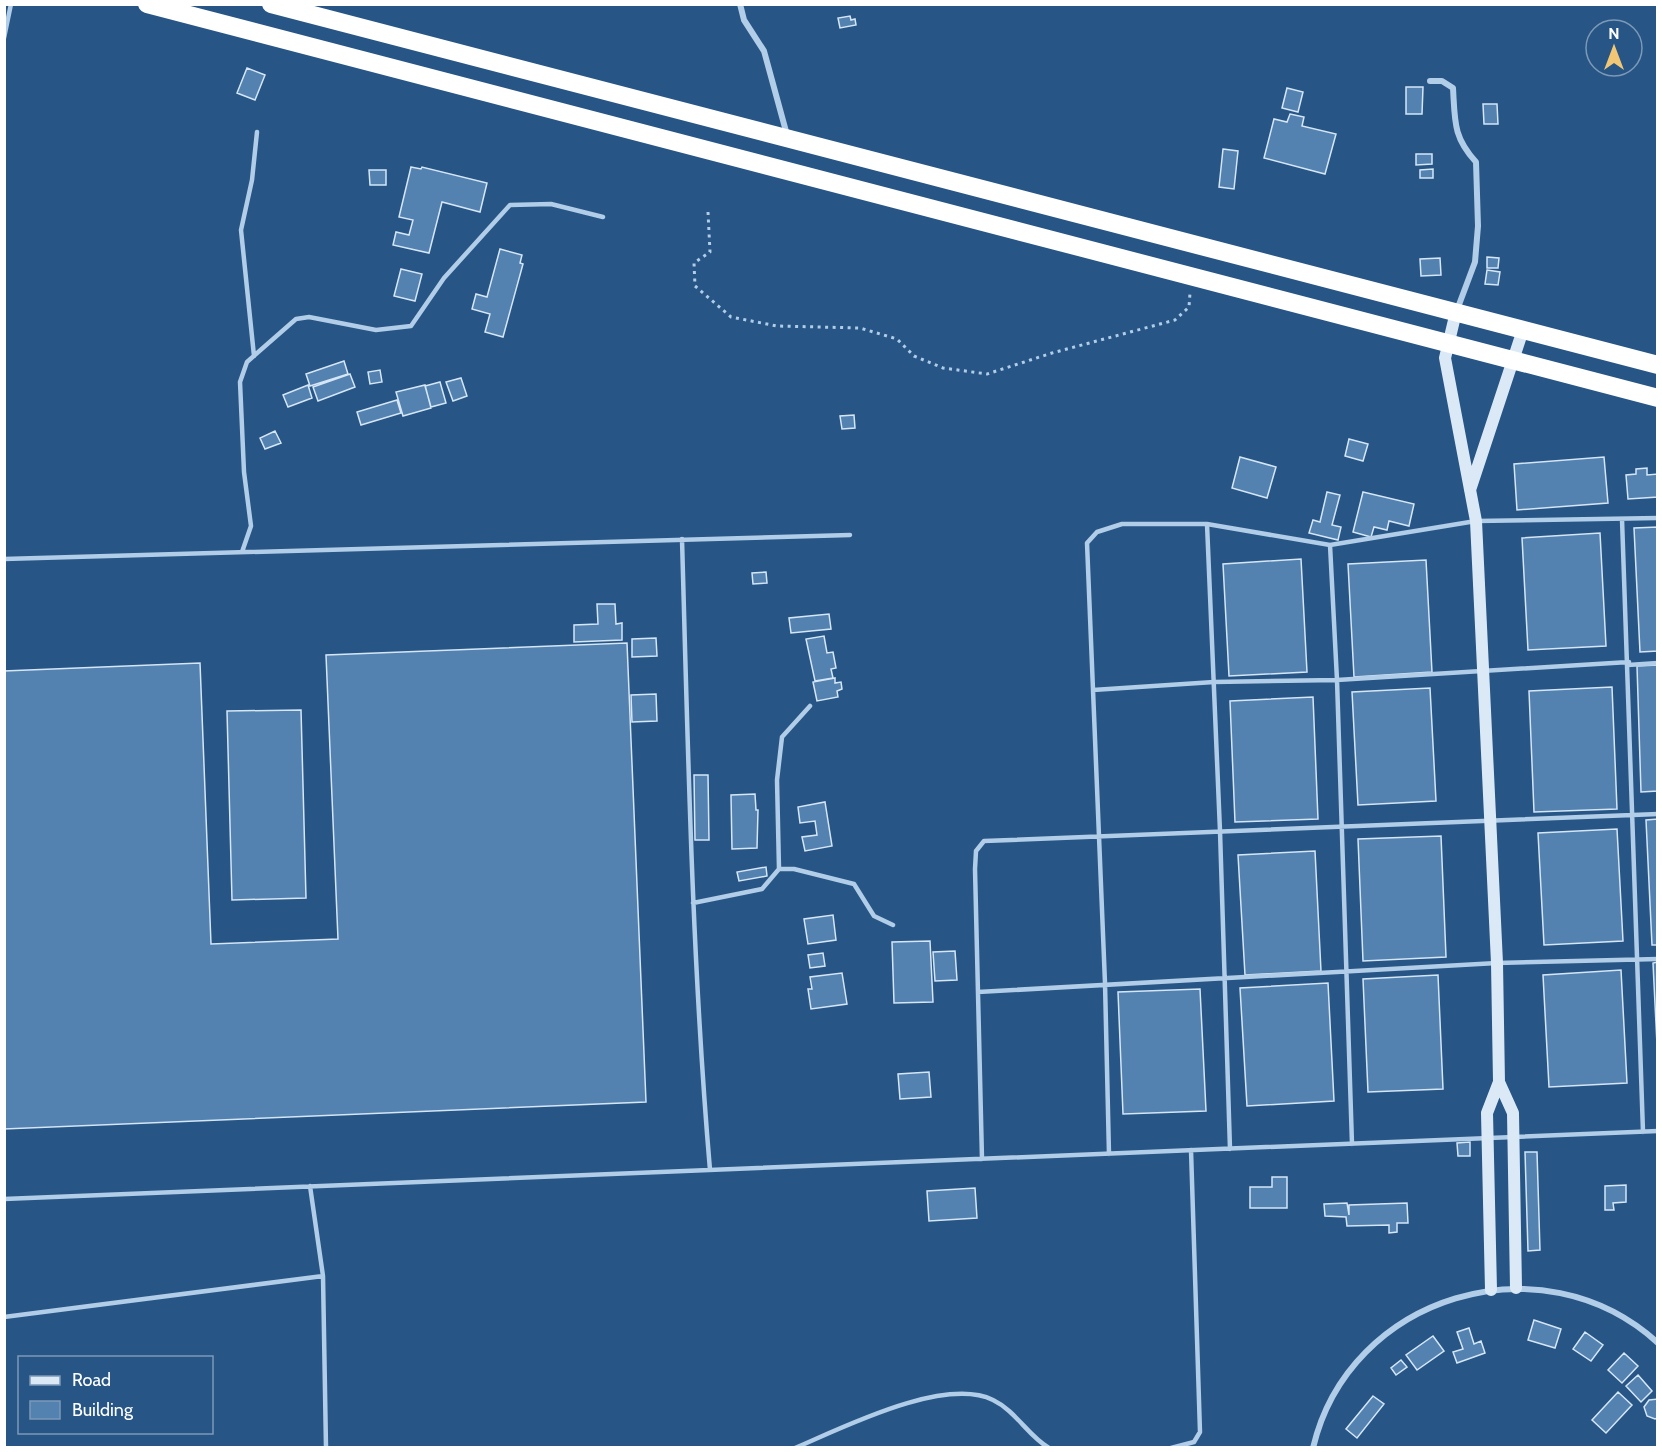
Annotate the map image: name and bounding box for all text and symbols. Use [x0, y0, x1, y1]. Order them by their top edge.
north arrow [1584, 18, 1644, 78]
text: N [1608, 24, 1620, 43]
legend [18, 1356, 213, 1434]
text: Road [72, 1369, 111, 1391]
text: Building [72, 1399, 134, 1421]

